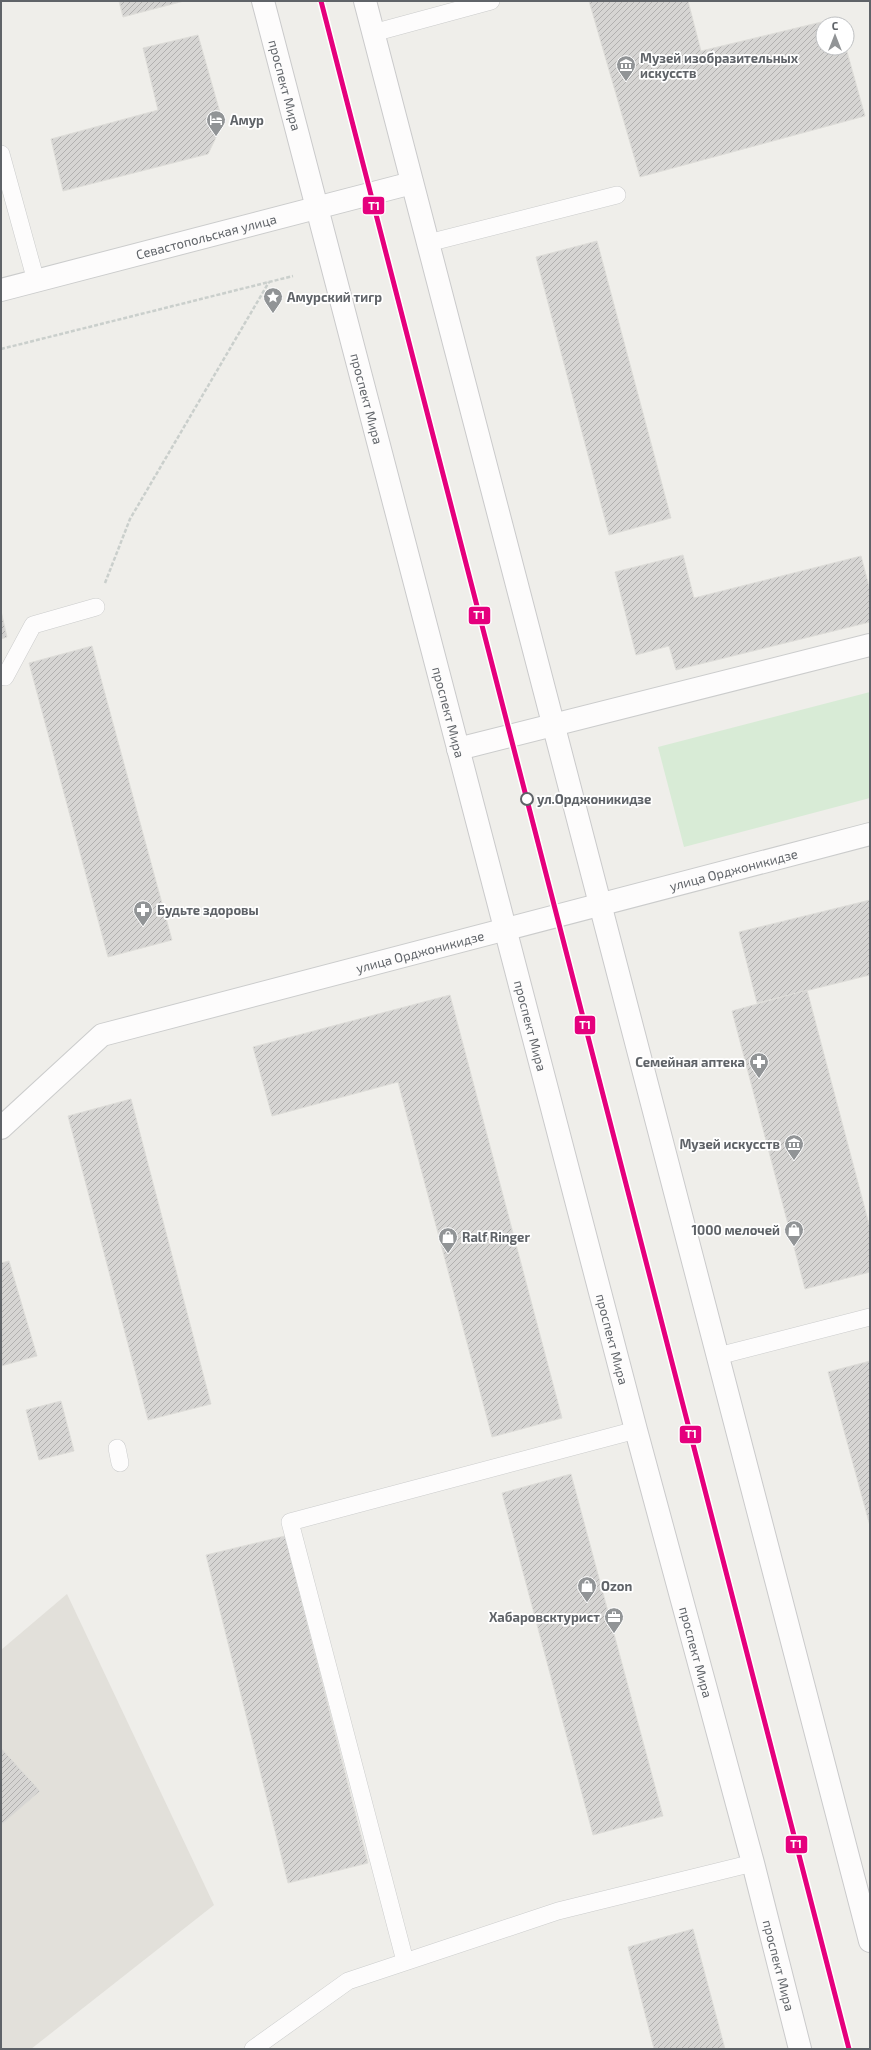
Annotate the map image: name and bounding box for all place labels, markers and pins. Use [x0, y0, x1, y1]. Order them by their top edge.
place label: Музей изобразительных искусств [640, 50, 799, 81]
museum icon: Музей изобразительных искусств [615, 54, 637, 82]
hotel icon: Амур [205, 109, 227, 137]
place label: Амур [230, 112, 264, 128]
place icon: Амурский тигр [262, 286, 284, 314]
place label: Амурский тигр [287, 289, 382, 305]
place label: ул.Орджоникидзе [537, 791, 651, 807]
marker: ул.Орджоникидзе [520, 792, 534, 806]
pharmacy icon: Будьте здоровы [132, 899, 154, 927]
place label: Будьте здоровы [157, 902, 259, 918]
pharmacy icon: Семейная аптека [748, 1051, 770, 1079]
place label: Семейная аптека [635, 1054, 745, 1070]
museum icon: Музей искусств [783, 1133, 805, 1161]
place label: Музей искусств [679, 1136, 780, 1152]
shop icon: 1000 мелочей [783, 1219, 805, 1247]
place label: 1000 мелочей [691, 1222, 780, 1238]
shop icon: Ralf Ringer [437, 1226, 459, 1254]
place label: Ralf Ringer [462, 1229, 530, 1245]
shop icon: Ozon [576, 1575, 598, 1603]
place label: Ozon [601, 1578, 632, 1594]
office icon: Хабаровсктурист [603, 1606, 625, 1634]
place label: Хабаровсктурист [489, 1609, 600, 1625]

